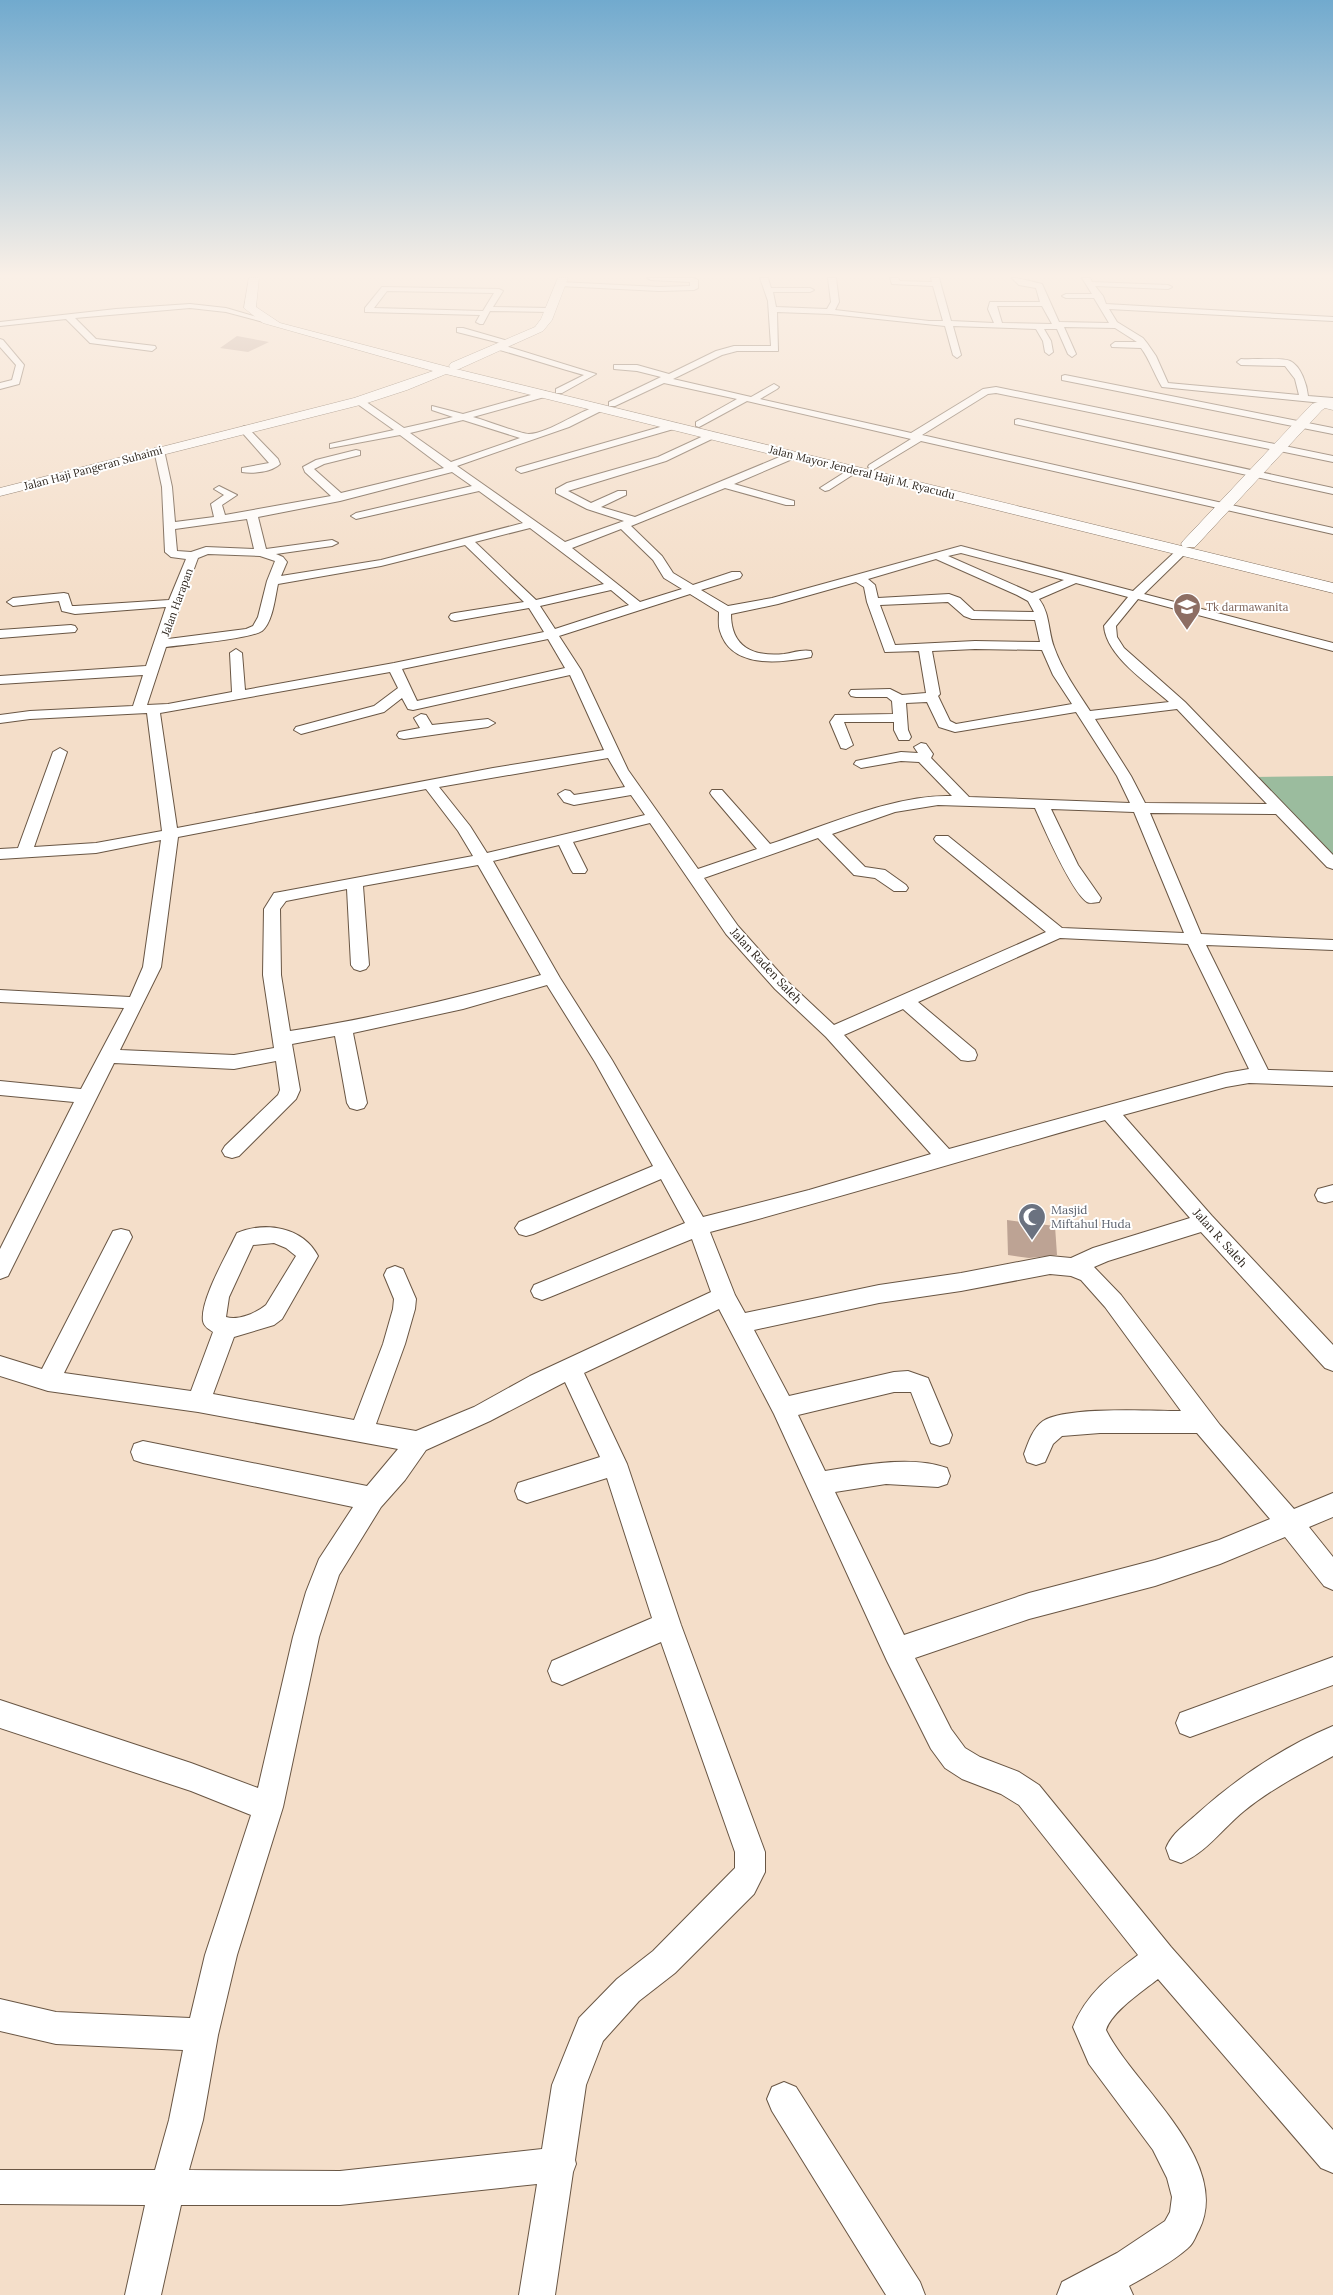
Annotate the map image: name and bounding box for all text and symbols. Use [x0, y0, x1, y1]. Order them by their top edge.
street label: Jalan Mayor Jenderal Haji M. Ryacudu [767, 442, 957, 502]
street label: Jalan Haji Pangeran Suhaimi [21, 443, 164, 493]
street label: Jalan Harapan [158, 566, 196, 639]
school or university icon: Tk darmawanita [1172, 592, 1202, 631]
place label: Tk darmawanita [1206, 600, 1289, 614]
street label: Jalan Raden Saleh [727, 924, 805, 1007]
mosque icon: Masjid Miftahul Huda [1017, 1202, 1047, 1241]
place label: Masjid Miftahul Huda [1051, 1202, 1131, 1231]
street label: Jalan R. Saleh [1189, 1204, 1251, 1270]

